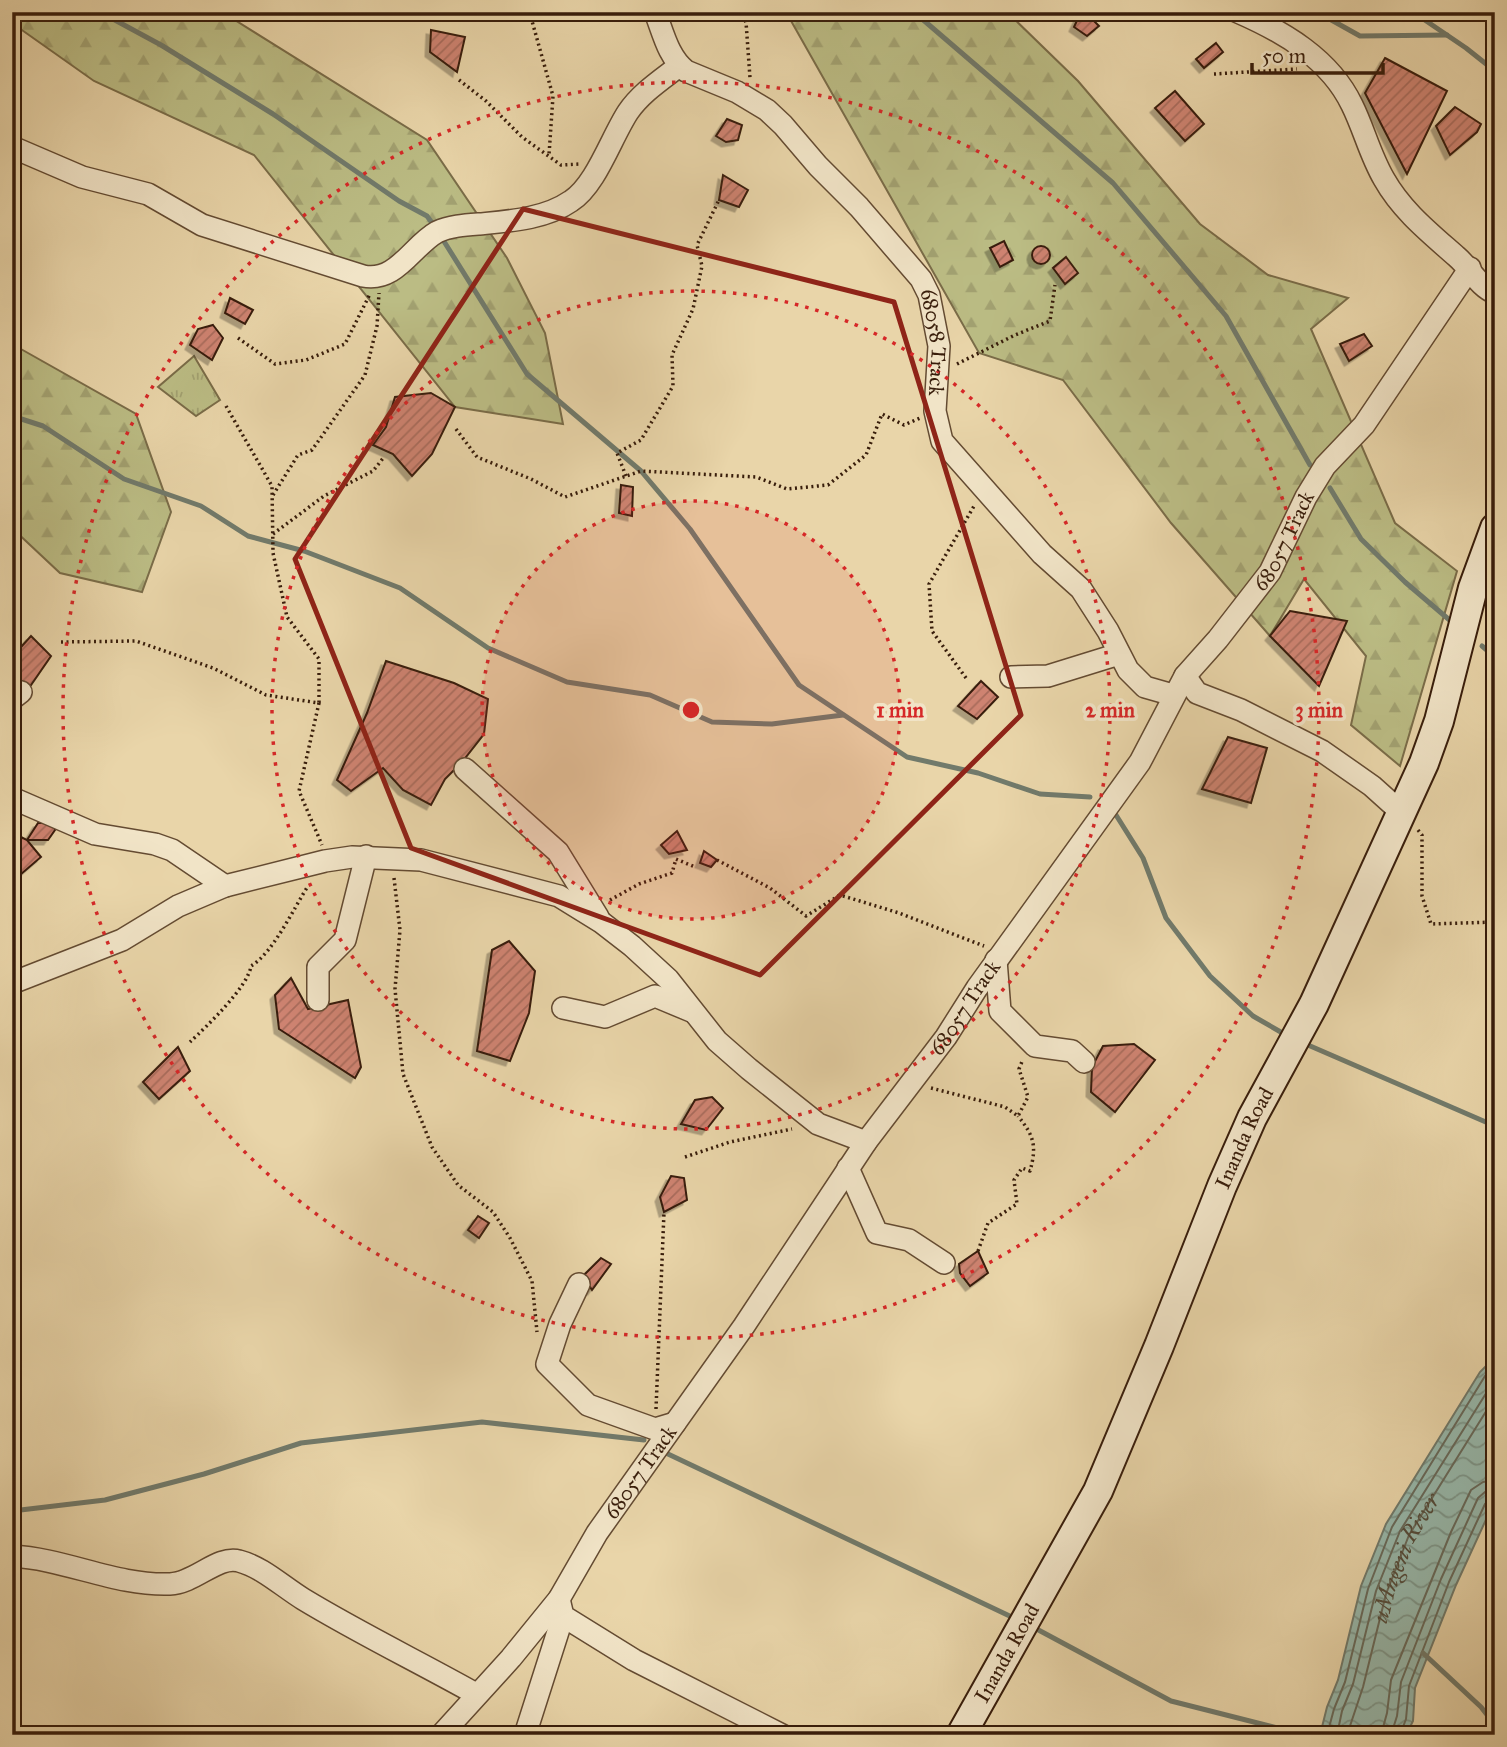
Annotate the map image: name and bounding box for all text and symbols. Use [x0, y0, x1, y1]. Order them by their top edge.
scale bar [1252, 32, 1383, 76]
text: 50 m [1262, 43, 1307, 69]
street label: 68058 Track [914, 283, 952, 397]
street label: 68057 Track [1247, 486, 1320, 596]
text: 1 min [876, 697, 924, 723]
text: 2 min [1085, 697, 1135, 723]
text: 3 min [1295, 697, 1343, 723]
centre of rings [679, 698, 703, 722]
street label: 68057 Track [924, 955, 1006, 1060]
street label: Inanda Road [1209, 1082, 1280, 1193]
street label: 68057 Track [598, 1420, 683, 1524]
water label: uMngeni River [1365, 1486, 1447, 1626]
street label: Inanda Road [969, 1599, 1045, 1707]

